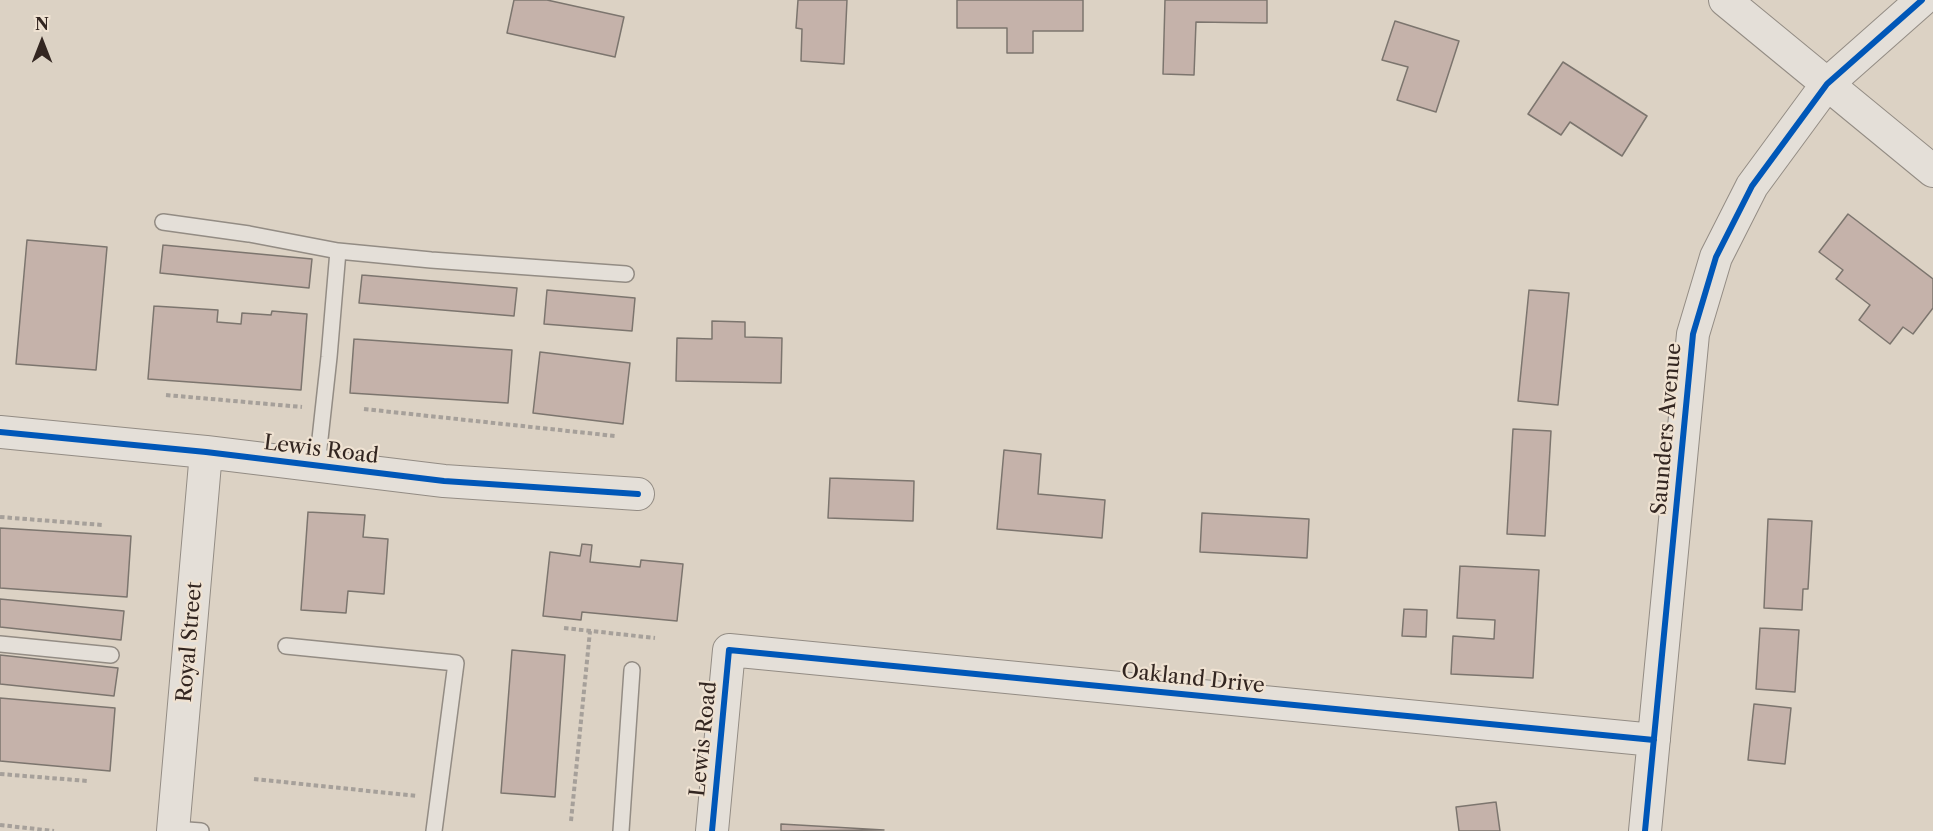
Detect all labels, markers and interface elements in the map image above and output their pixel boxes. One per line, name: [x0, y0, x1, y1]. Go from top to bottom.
north arrow: [12, 12, 72, 72]
text: N: [35, 14, 49, 34]
street label: Saunders Avenue: [1647, 342, 1687, 516]
street label: Lewis Road: [262, 430, 380, 470]
street label: Royal Street: [172, 581, 208, 703]
street label: Oakland Drive: [1120, 659, 1266, 699]
street label: Lewis Road: [685, 680, 723, 798]

